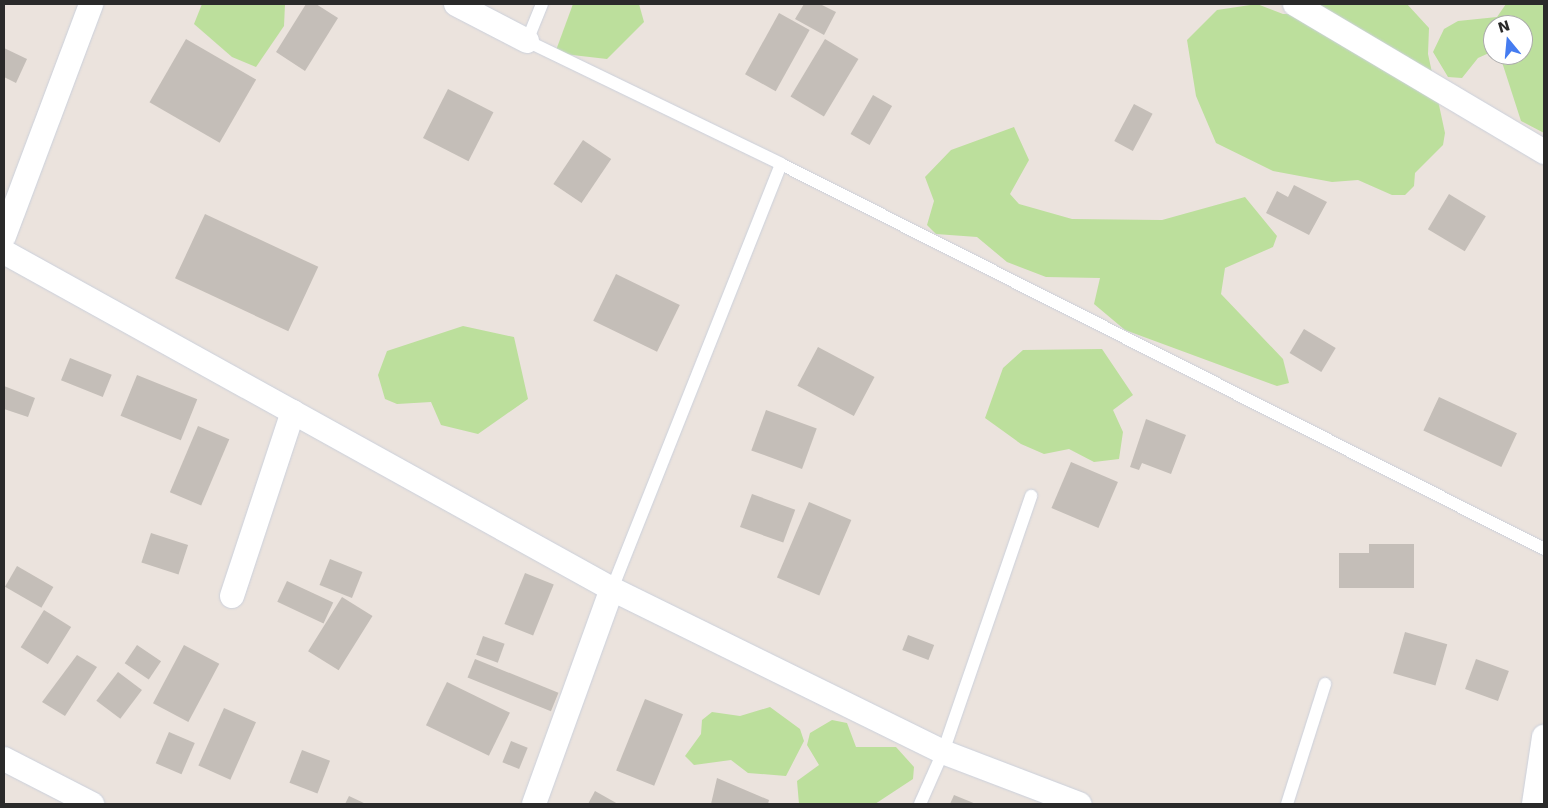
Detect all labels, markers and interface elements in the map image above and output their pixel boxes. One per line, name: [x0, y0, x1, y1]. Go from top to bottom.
north arrow: [1483, 15, 1533, 65]
text: N: [1496, 17, 1512, 36]

